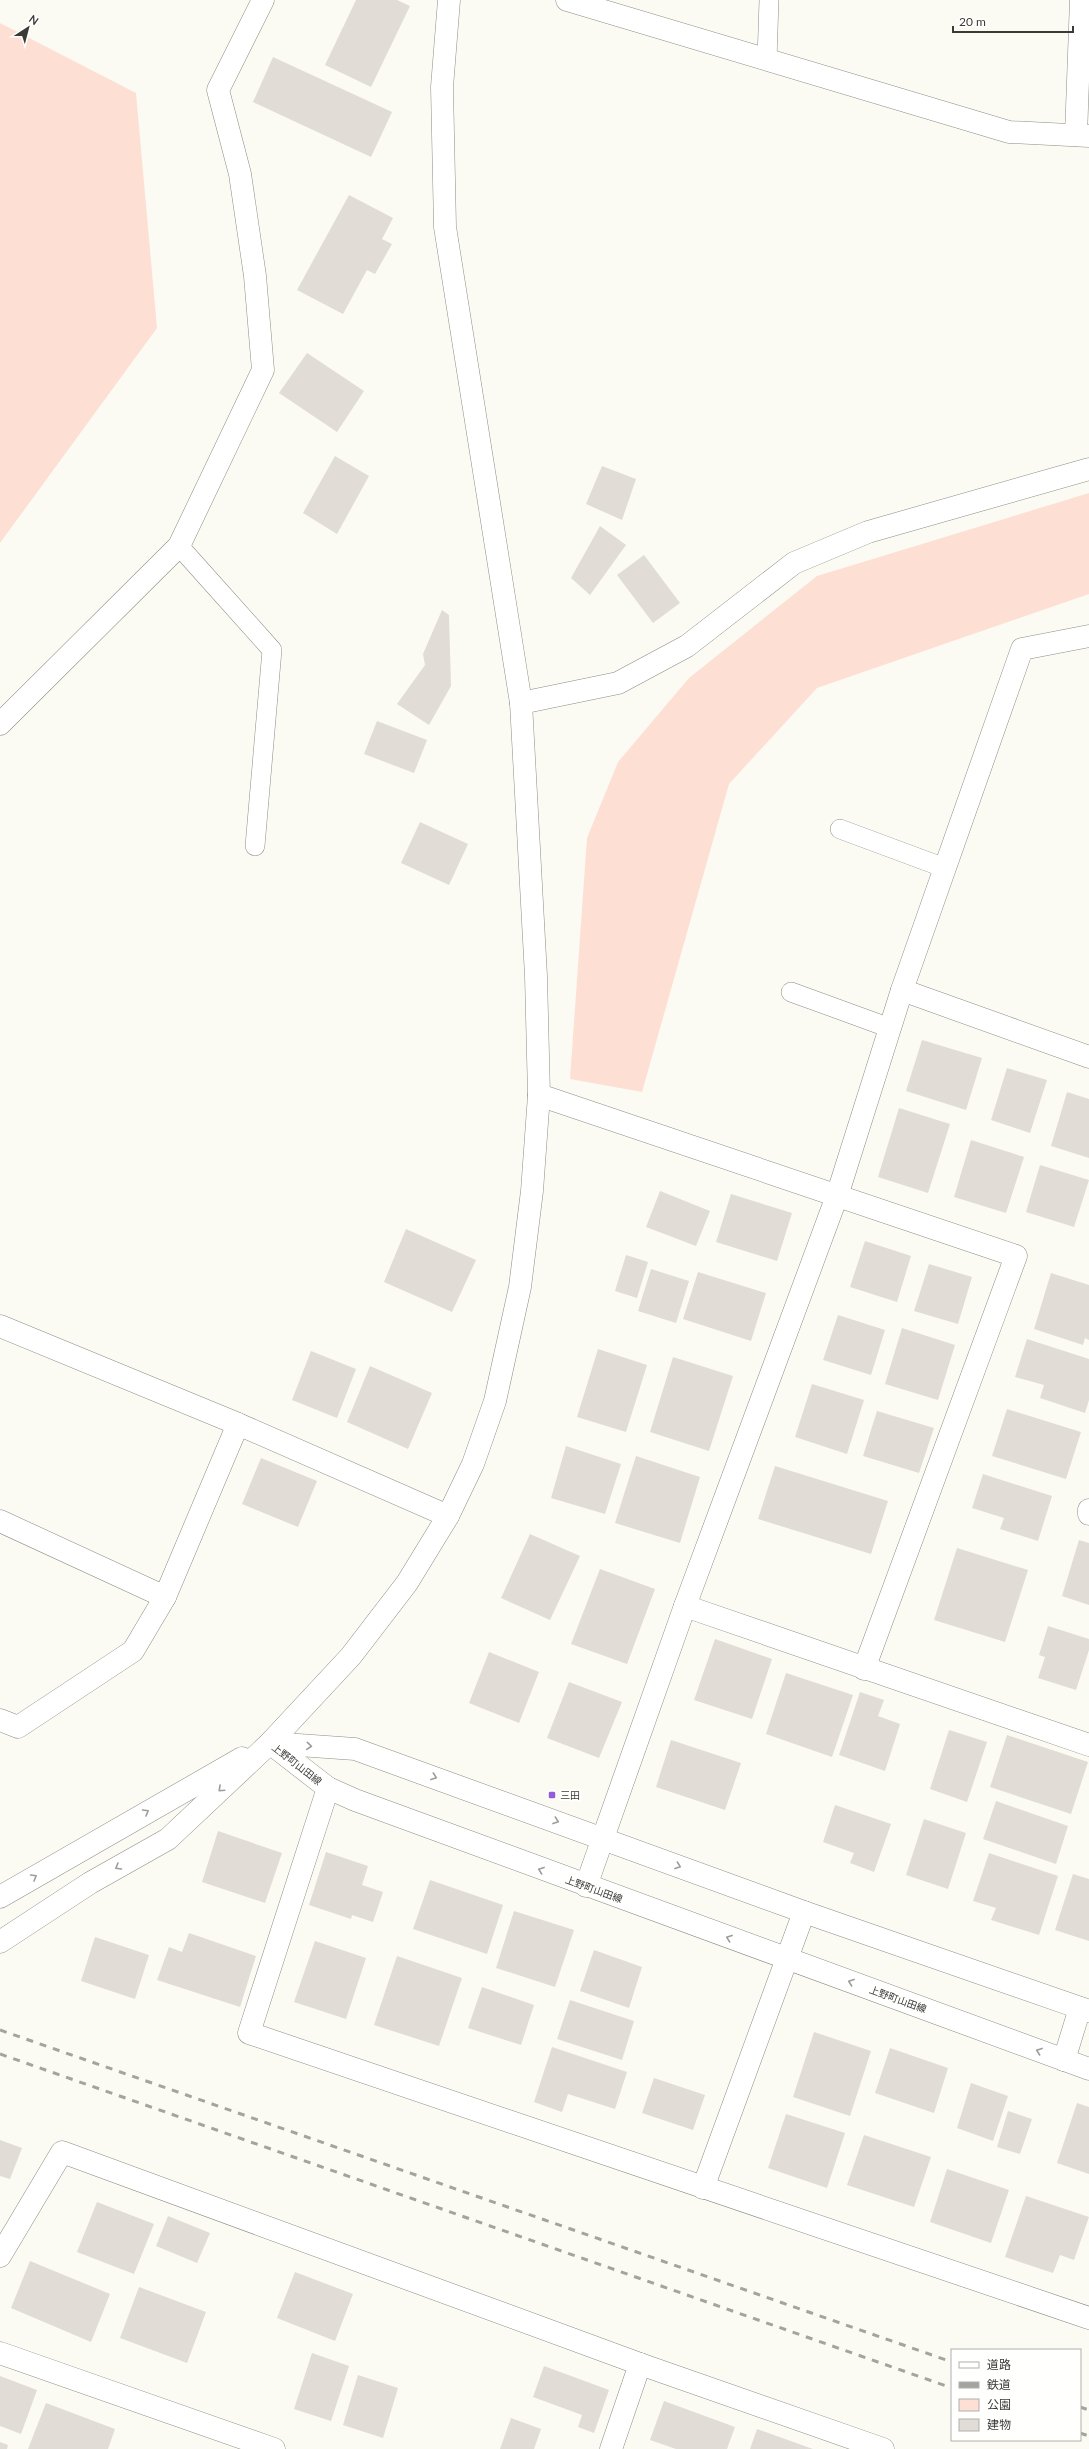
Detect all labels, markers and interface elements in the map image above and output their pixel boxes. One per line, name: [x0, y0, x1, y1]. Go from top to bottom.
north arrow: [8, 8, 48, 48]
scale bar: [953, 8, 1073, 34]
text: N: [27, 12, 41, 27]
text: 20 m: [959, 14, 986, 29]
street label: 上野町山田線: [270, 1741, 324, 1787]
one-way arrow: [306, 1741, 312, 1750]
one-way arrow: [430, 1773, 437, 1781]
one-way arrow: [218, 1784, 226, 1792]
place label: 三田: [560, 1789, 580, 1801]
marker: 三田: [547, 1790, 557, 1800]
one-way arrow: [142, 1809, 149, 1816]
one-way arrow: [553, 1816, 560, 1825]
one-way arrow: [675, 1861, 682, 1869]
one-way arrow: [115, 1862, 123, 1870]
one-way arrow: [538, 1866, 545, 1874]
street label: 上野町山田線: [564, 1873, 624, 1905]
one-way arrow: [30, 1875, 37, 1882]
one-way arrow: [726, 1934, 733, 1942]
one-way arrow: [848, 1978, 855, 1986]
street label: 上野町山田線: [868, 1983, 928, 2015]
one-way arrow: [1036, 2047, 1043, 2055]
legend: [951, 2349, 1081, 2441]
text: 道路: [987, 2357, 1011, 2372]
text: 鉄道: [987, 2377, 1011, 2392]
text: 公園: [987, 2397, 1011, 2412]
text: 建物: [987, 2417, 1011, 2432]

